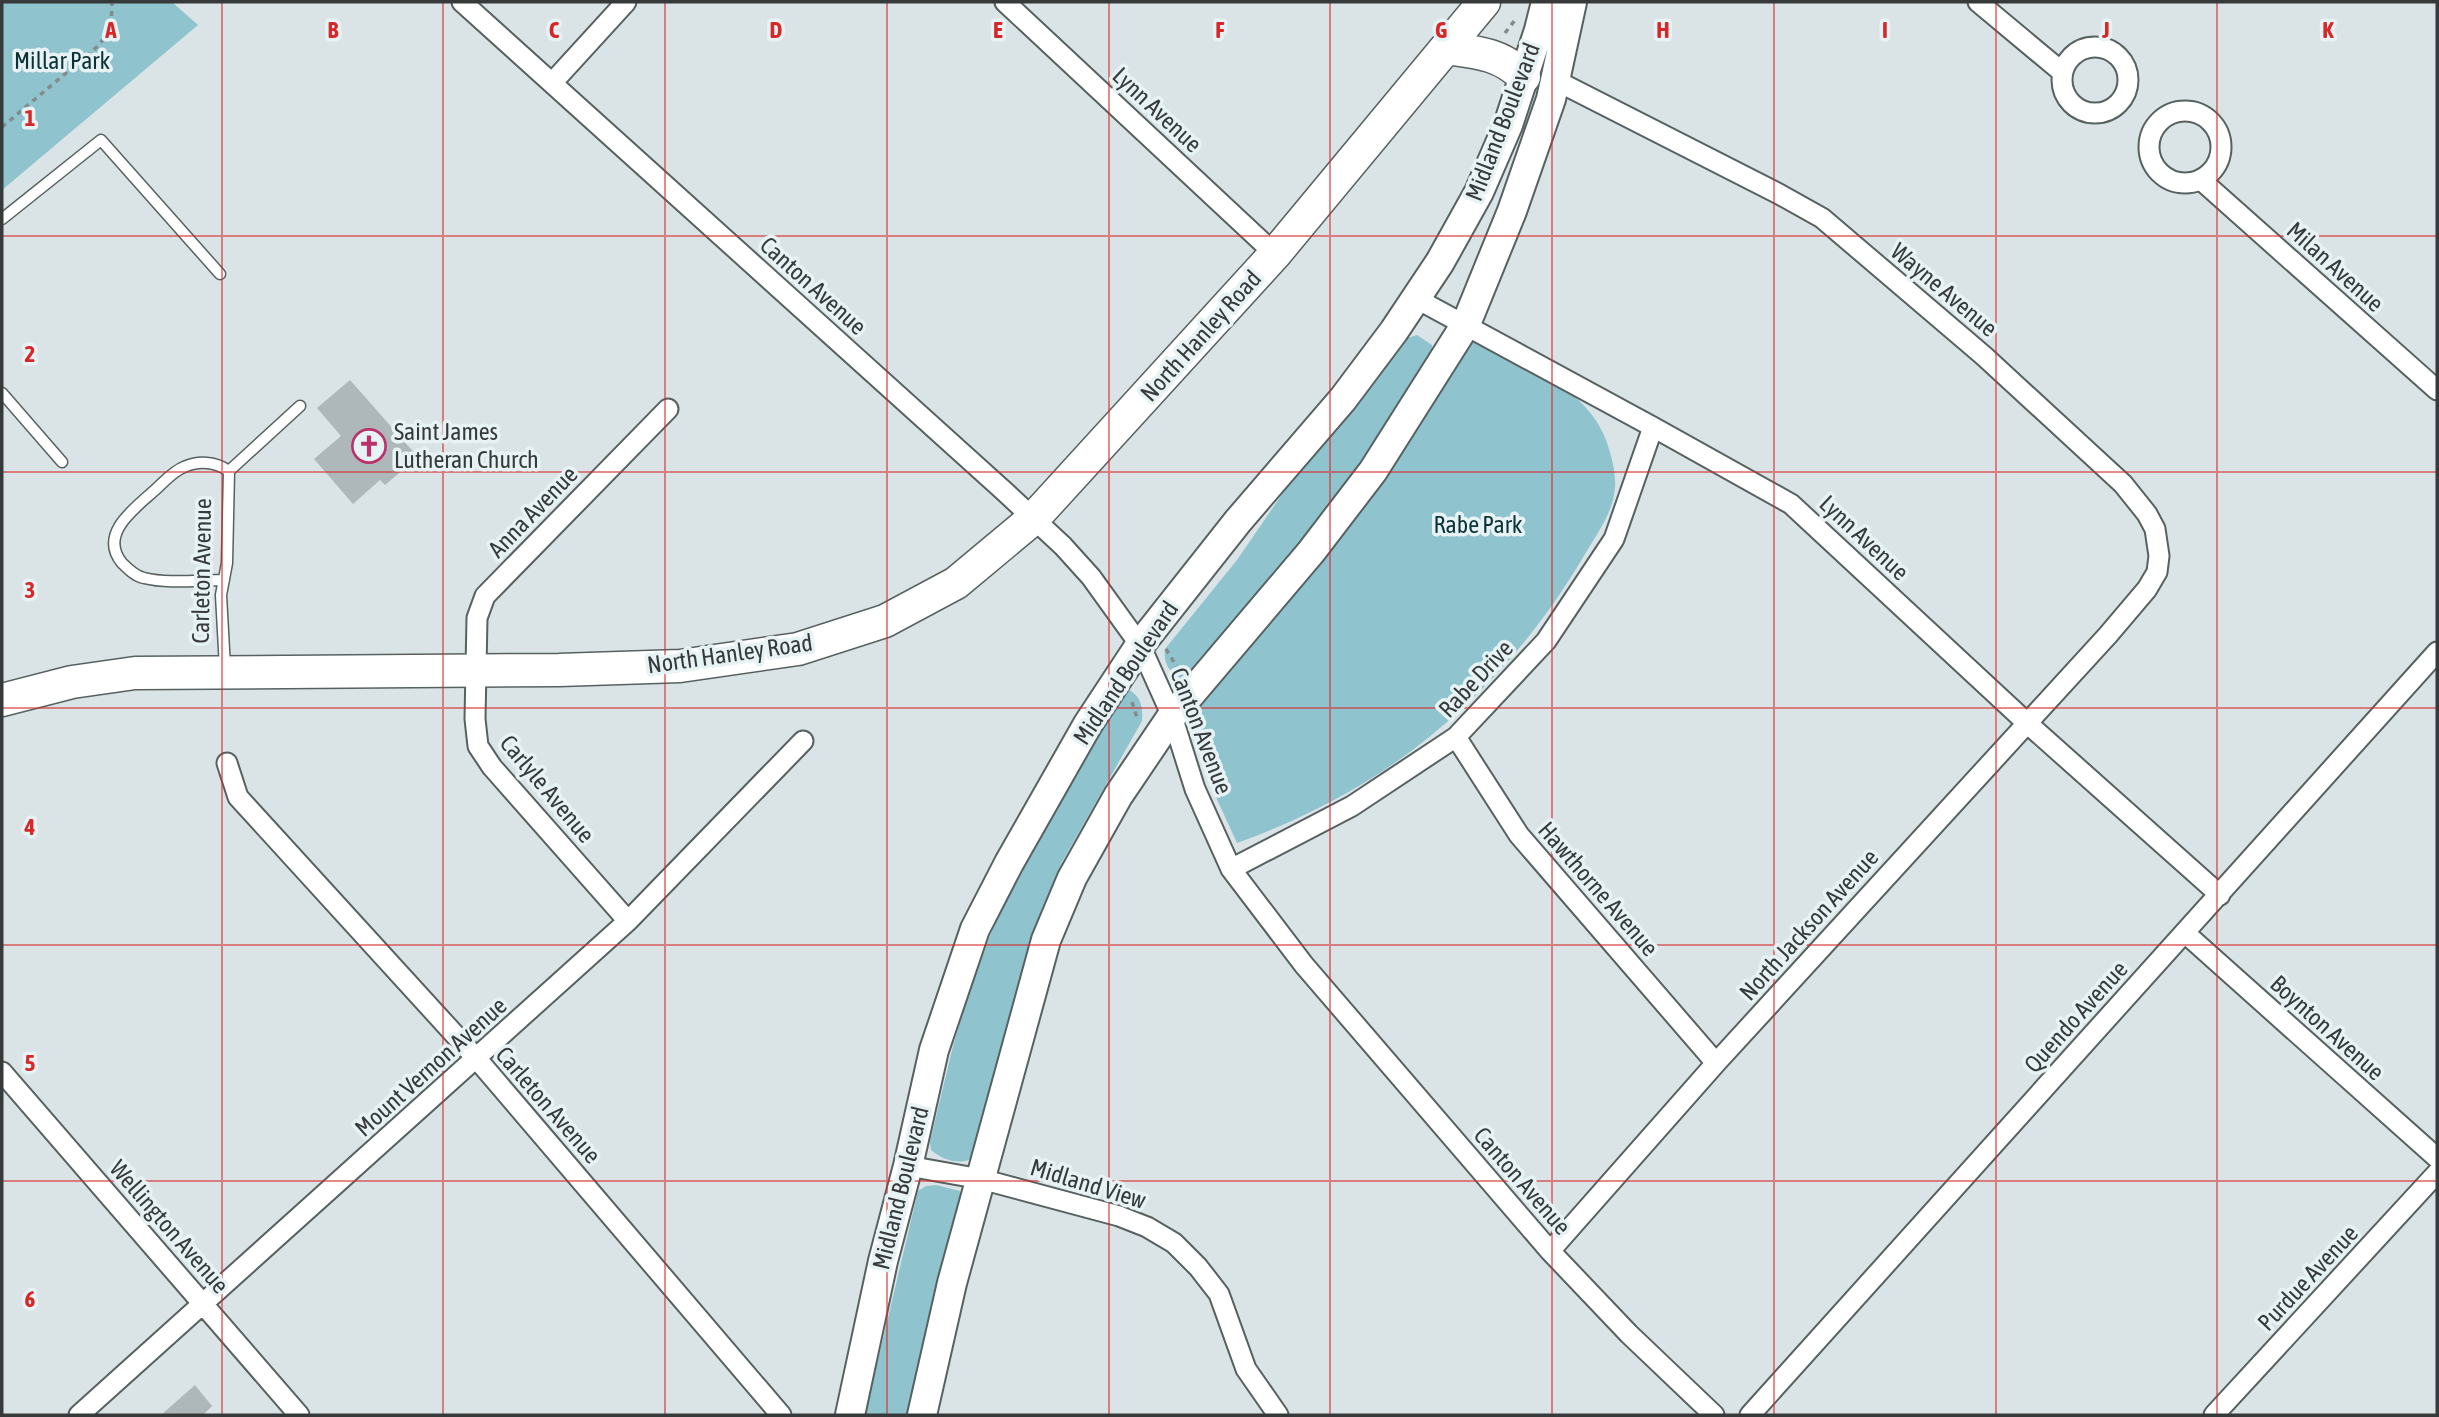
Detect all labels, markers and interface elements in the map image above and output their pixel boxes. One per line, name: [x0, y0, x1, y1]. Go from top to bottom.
text: A: [104, 17, 117, 43]
text: B: [328, 17, 339, 43]
text: C: [549, 17, 560, 43]
text: D: [770, 17, 783, 43]
text: E: [993, 17, 1003, 43]
text: F: [1215, 17, 1225, 43]
text: G: [1435, 17, 1447, 43]
text: H: [1656, 17, 1670, 43]
text: I: [1882, 17, 1888, 43]
text: J: [2101, 17, 2110, 43]
text: K: [2322, 17, 2334, 43]
street label: Midland Boulevard: [1460, 39, 1545, 205]
park label: Millar Park: [14, 47, 110, 74]
street label: Lynn Avenue: [1107, 62, 1207, 158]
text: 1: [25, 105, 36, 131]
street label: Milan Avenue: [2282, 216, 2389, 317]
street label: Canton Avenue: [755, 231, 872, 340]
street label: Wayne Avenue: [1886, 237, 2003, 342]
street label: North Hanley Road: [1135, 265, 1266, 407]
text: 2: [25, 341, 35, 367]
place label: Saint James Lutheran Church: [394, 418, 539, 473]
church icon: Saint James Lutheran Church: [350, 427, 388, 465]
street label: Anna Avenue: [483, 461, 583, 563]
street label: Lynn Avenue: [1814, 490, 1914, 586]
street label: Carleton Avenue: [187, 498, 216, 644]
park label: Rabe Park: [1434, 511, 1523, 538]
text: 3: [25, 577, 35, 603]
street label: Midland Boulevard: [1068, 596, 1183, 750]
street label: North Hanley Road: [646, 629, 814, 678]
street label: Rabe Drive: [1433, 635, 1518, 723]
street label: Canton Avenue: [1165, 664, 1238, 798]
street label: Carlyle Avenue: [495, 730, 600, 848]
text: 4: [24, 814, 36, 840]
street label: Hawthorne Avenue: [1533, 816, 1664, 961]
street label: North Jackson Avenue: [1734, 844, 1883, 1006]
street label: Quendo Avenue: [2019, 955, 2133, 1078]
street label: Boynton Avenue: [2265, 970, 2390, 1086]
street label: Mount Vernon Avenue: [350, 992, 512, 1142]
street label: Carleton Avenue: [491, 1041, 606, 1168]
text: 5: [25, 1050, 36, 1076]
street label: Midland Boulevard: [867, 1104, 934, 1272]
street label: Canton Avenue: [1469, 1122, 1576, 1240]
street label: Midland View: [1027, 1153, 1149, 1214]
street label: Wellington Avenue: [104, 1155, 234, 1299]
street label: Purdue Avenue: [2252, 1219, 2363, 1336]
text: 6: [25, 1286, 36, 1312]

